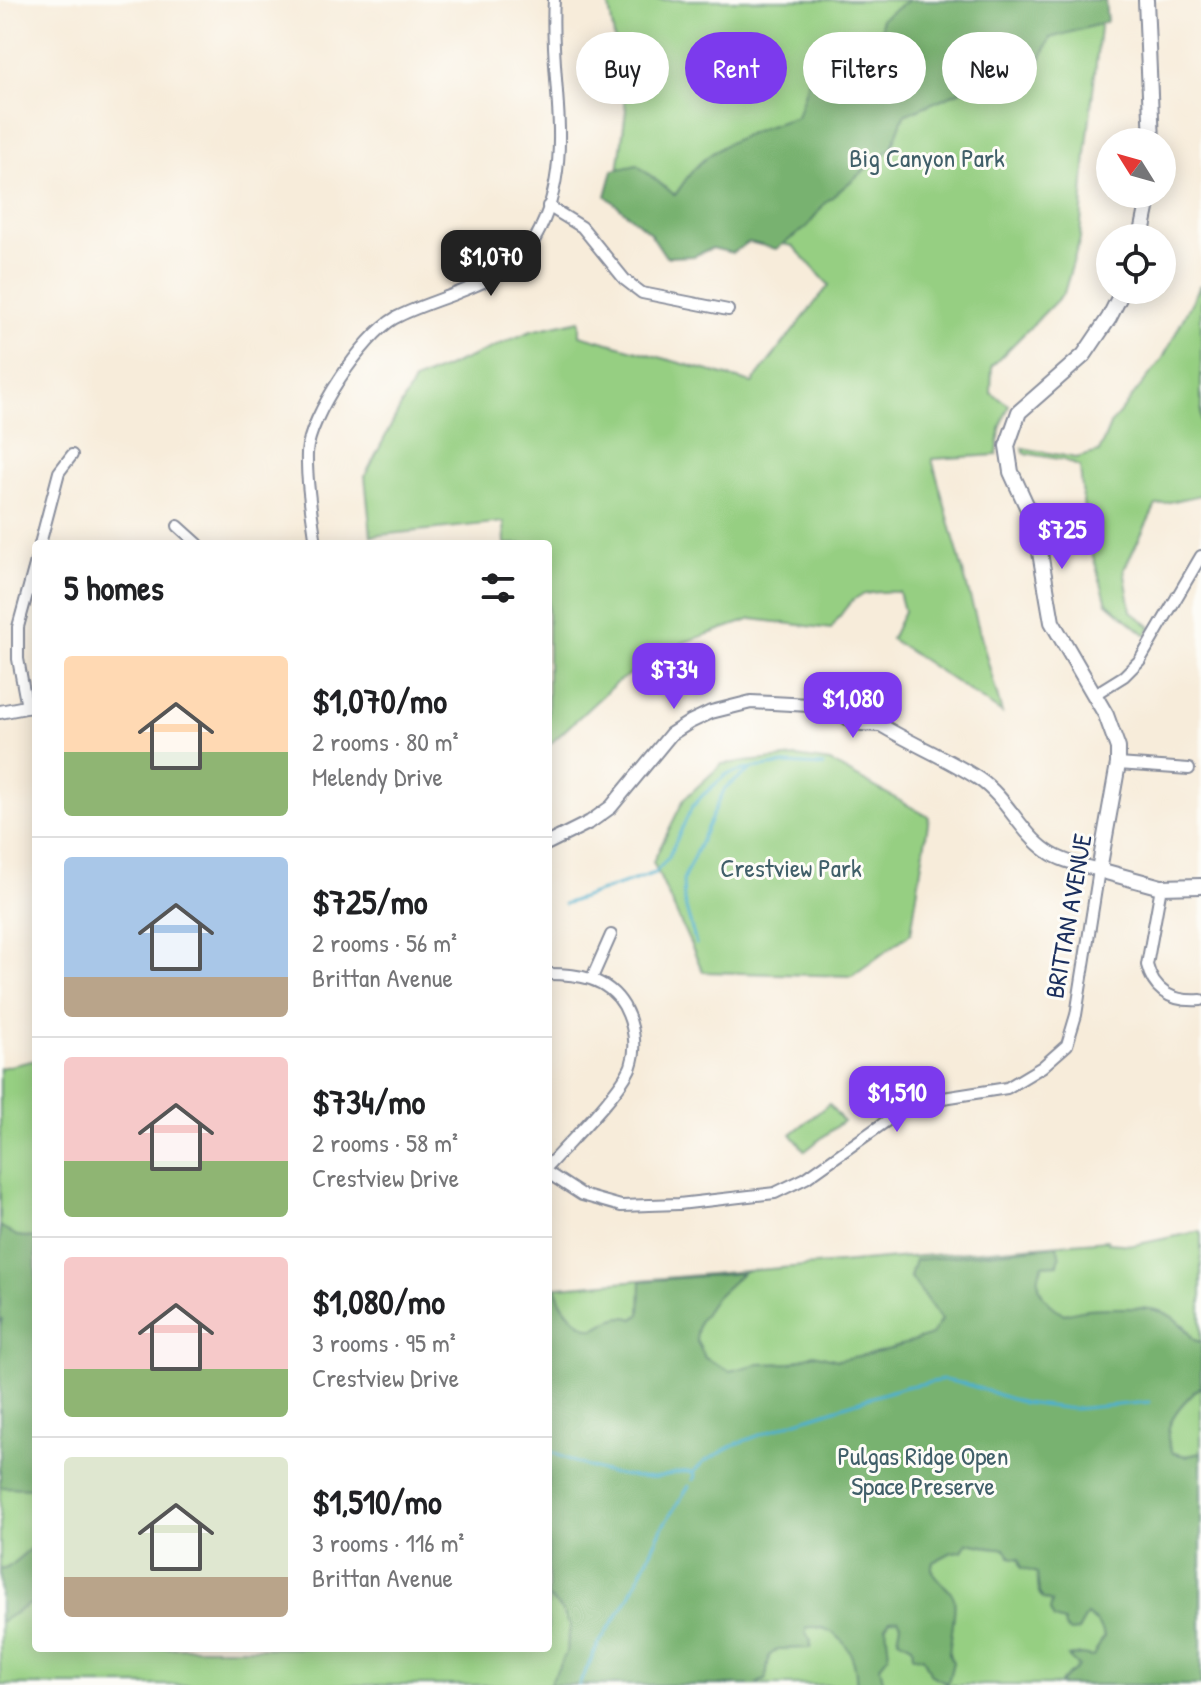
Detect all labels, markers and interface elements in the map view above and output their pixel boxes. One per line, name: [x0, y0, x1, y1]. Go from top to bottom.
chip: Buy: [576, 32, 669, 104]
chip: Rent: [685, 32, 787, 104]
chip: Filters: [803, 32, 926, 104]
chip: New: [942, 32, 1037, 104]
north arrow: [1096, 128, 1176, 208]
map controls: [1096, 128, 1176, 304]
park label: Big Canyon Park: [849, 140, 1005, 175]
button: locate: [1096, 224, 1176, 304]
pin: $1,070: [426, 230, 556, 298]
text: $1,070: [459, 238, 523, 273]
pin: $725: [1015, 503, 1109, 571]
text: $725: [1037, 511, 1087, 546]
text: 5 homes: [64, 565, 164, 611]
icon: filters: [476, 566, 520, 610]
pin: $734: [627, 643, 721, 711]
text: $734: [650, 651, 698, 686]
pin: $1,080: [788, 672, 918, 740]
text: $1,070/mo: [312, 678, 447, 724]
text: $1,080: [822, 680, 884, 715]
icon: home: [128, 688, 224, 784]
text: 2 rooms · 80 m²: [312, 724, 459, 759]
text: Melendy Drive: [312, 759, 443, 794]
street label: BRITTAN AVENUE: [1036, 831, 1100, 1001]
park label: Crestview Park: [720, 850, 862, 885]
text: $725/mo: [312, 879, 428, 925]
icon: home: [128, 889, 224, 985]
text: 2 rooms · 56 m²: [312, 925, 457, 960]
text: Brittan Avenue: [312, 960, 453, 995]
pin: $1,510: [832, 1066, 962, 1134]
text: $1,510: [867, 1074, 927, 1109]
text: $734/mo: [312, 1079, 425, 1125]
icon: home: [128, 1089, 224, 1185]
text: 2 rooms · 58 m²: [312, 1125, 458, 1160]
text: Crestview Drive: [312, 1160, 459, 1195]
text: $1,080/mo: [312, 1279, 445, 1325]
icon: home: [128, 1289, 224, 1385]
text: 3 rooms · 95 m²: [312, 1325, 456, 1360]
text: Crestview Drive: [312, 1360, 459, 1395]
park label: Pulgas Ridge Open Space Preserve: [838, 1438, 1008, 1503]
text: $1,510/mo: [312, 1479, 442, 1525]
icon: home: [128, 1489, 224, 1585]
text: 3 rooms · 116 m²: [312, 1525, 464, 1560]
text: Brittan Avenue: [312, 1560, 453, 1595]

